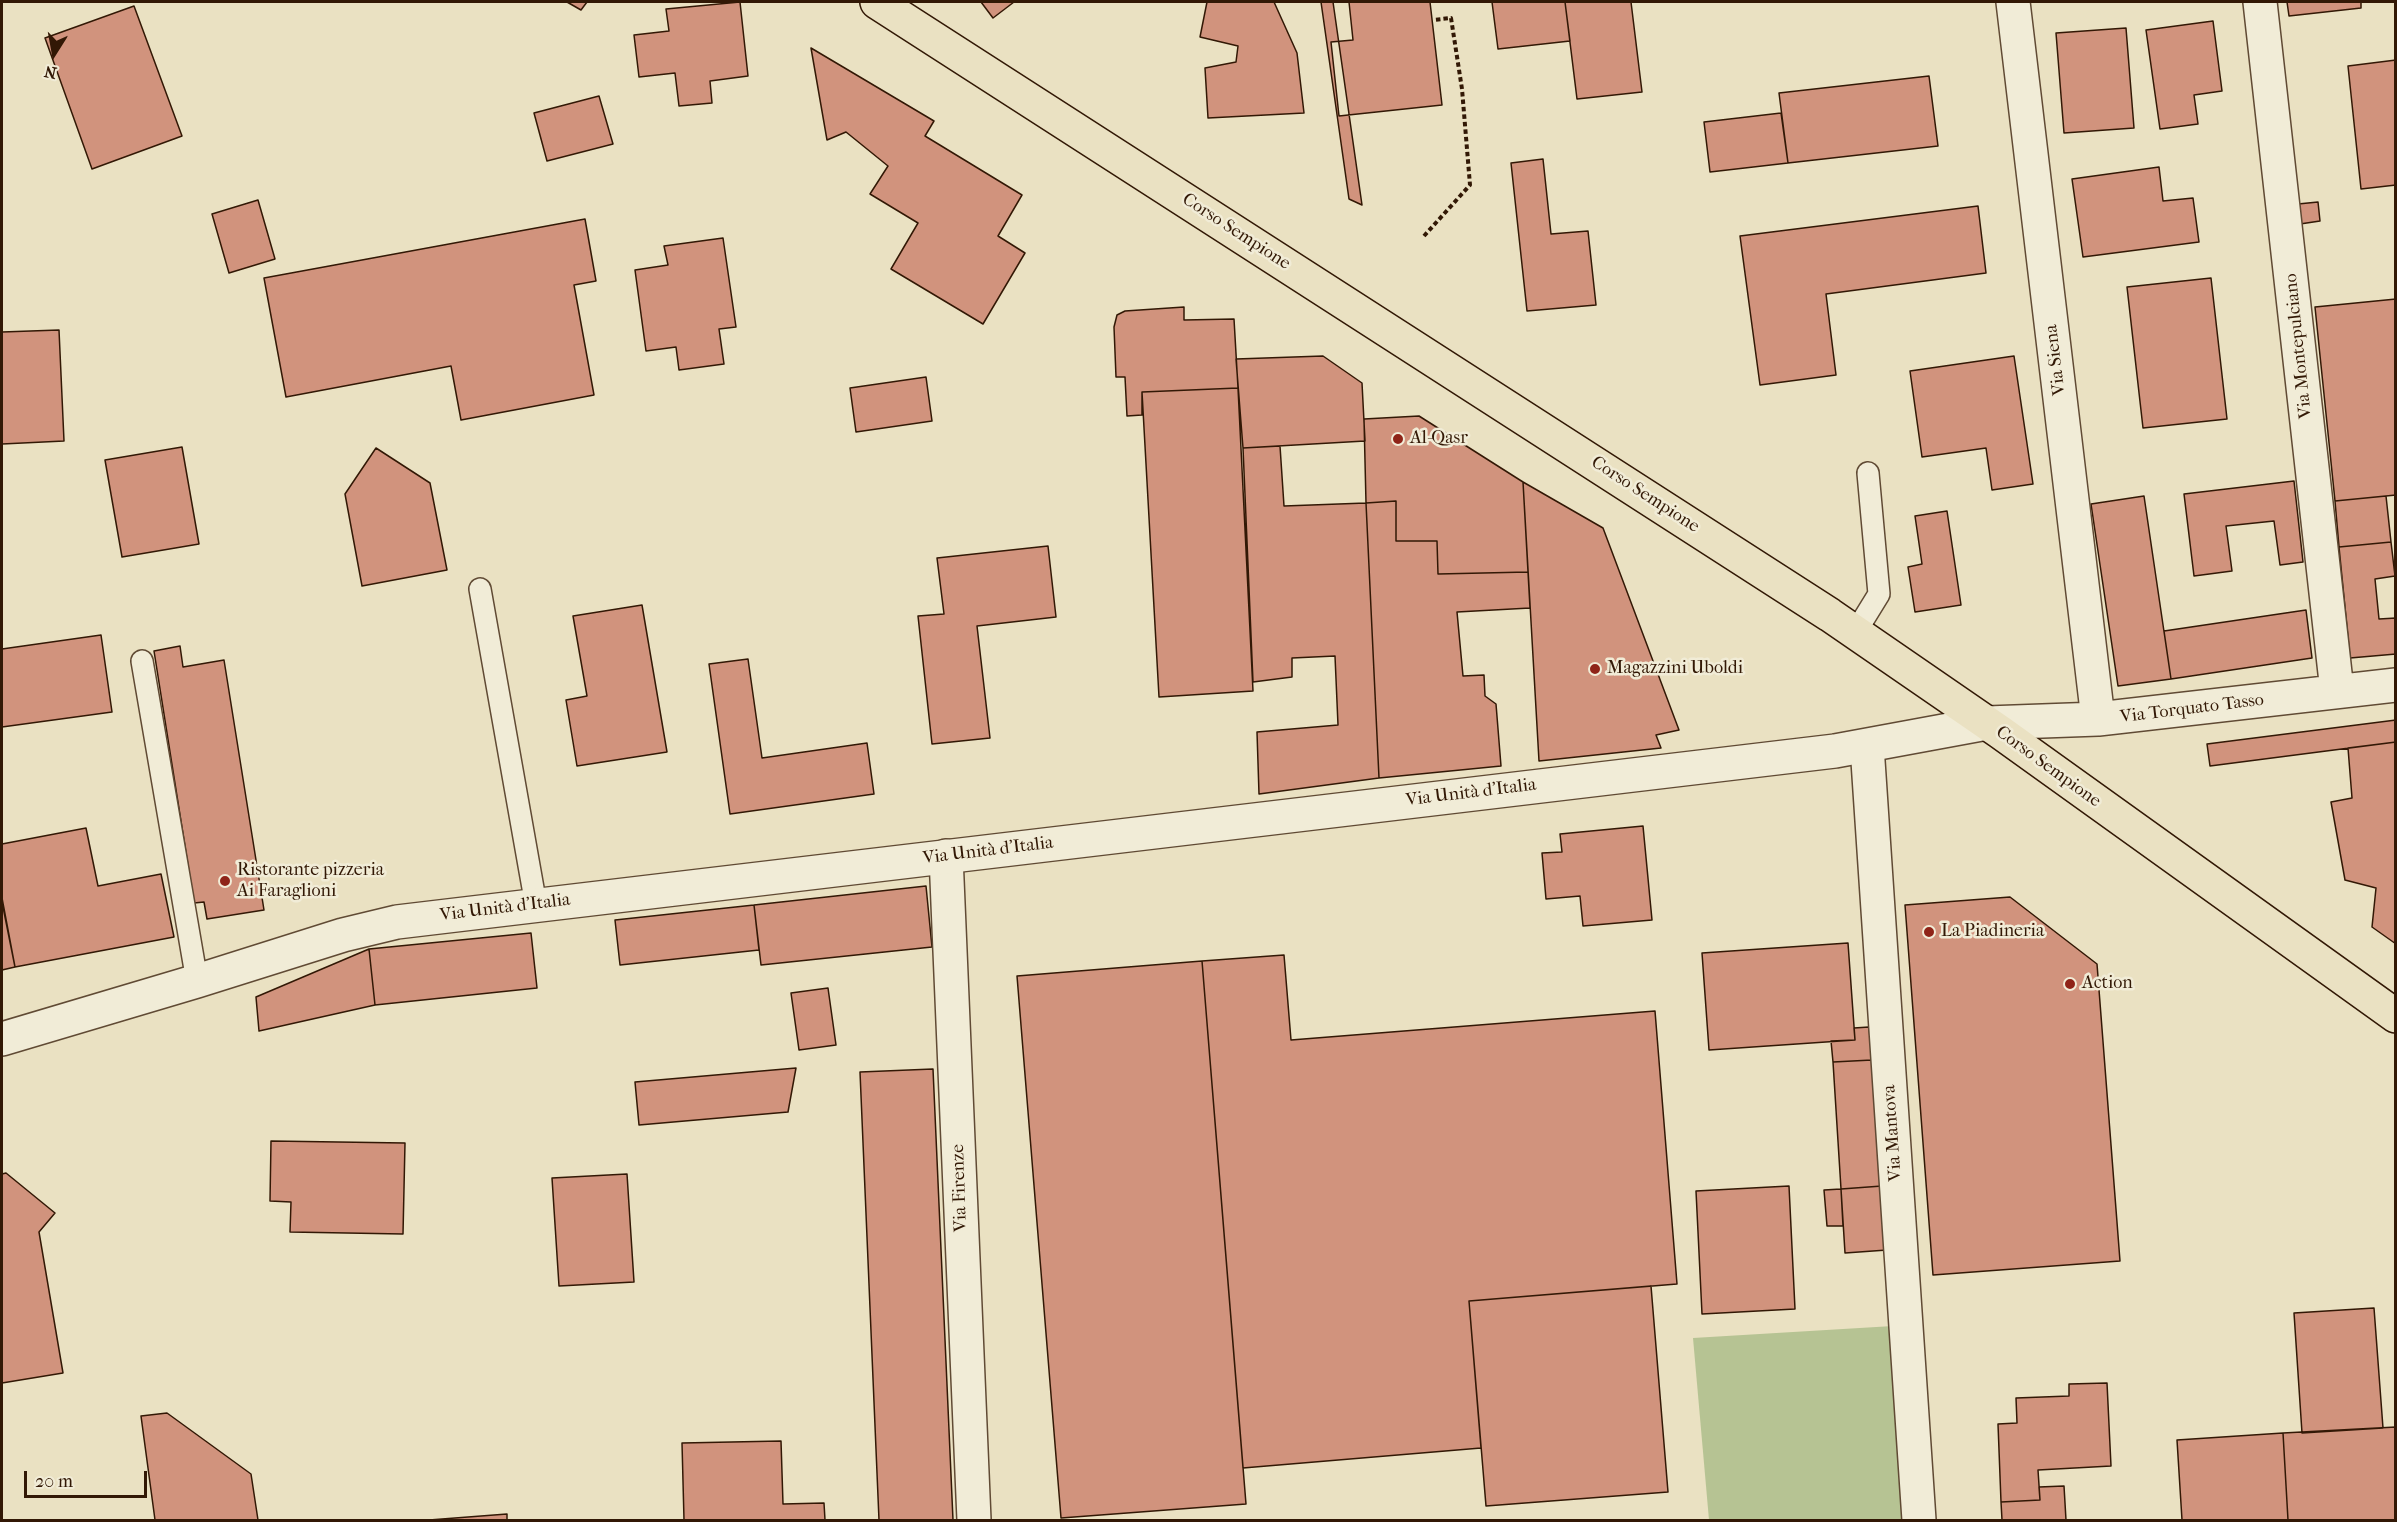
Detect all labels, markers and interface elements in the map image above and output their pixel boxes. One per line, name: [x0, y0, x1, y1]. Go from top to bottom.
north arrow: [24, 24, 84, 84]
text: N: [43, 62, 58, 83]
street label: Corso Sempione: [1178, 189, 1294, 275]
street label: Via Montepulciano: [2281, 272, 2317, 420]
street label: Via Siena: [2041, 323, 2071, 397]
place label: Al-Qasr: [1410, 428, 1468, 450]
marker: Al-Qasr: [1391, 432, 1405, 446]
street label: Corso Sempione: [1587, 452, 1703, 538]
place label: Magazzini Uboldi: [1607, 658, 1743, 680]
marker: Magazzini Uboldi: [1588, 662, 1602, 676]
street label: Via Torquato Tasso: [2119, 689, 2265, 729]
street label: Corso Sempione: [1991, 722, 2105, 812]
street label: Via Unità d'Italia: [1405, 774, 1537, 812]
street label: Via Unità d'Italia: [922, 832, 1054, 870]
place label: Ristorante pizzeria Ai Faraglioni: [237, 860, 384, 902]
marker: Ristorante pizzeria Ai Faraglioni: [218, 874, 232, 888]
street label: Via Unità d'Italia: [439, 889, 571, 927]
place label: La Piadineria: [1941, 921, 2044, 943]
marker: La Piadineria: [1922, 925, 1936, 939]
place label: Action: [2082, 973, 2133, 995]
marker: Action: [2063, 977, 2077, 991]
street label: Via Mantova: [1879, 1084, 1907, 1182]
street label: Via Firenze: [948, 1144, 972, 1232]
scale bar: [27, 1459, 150, 1497]
text: 20 m: [35, 1471, 73, 1492]

